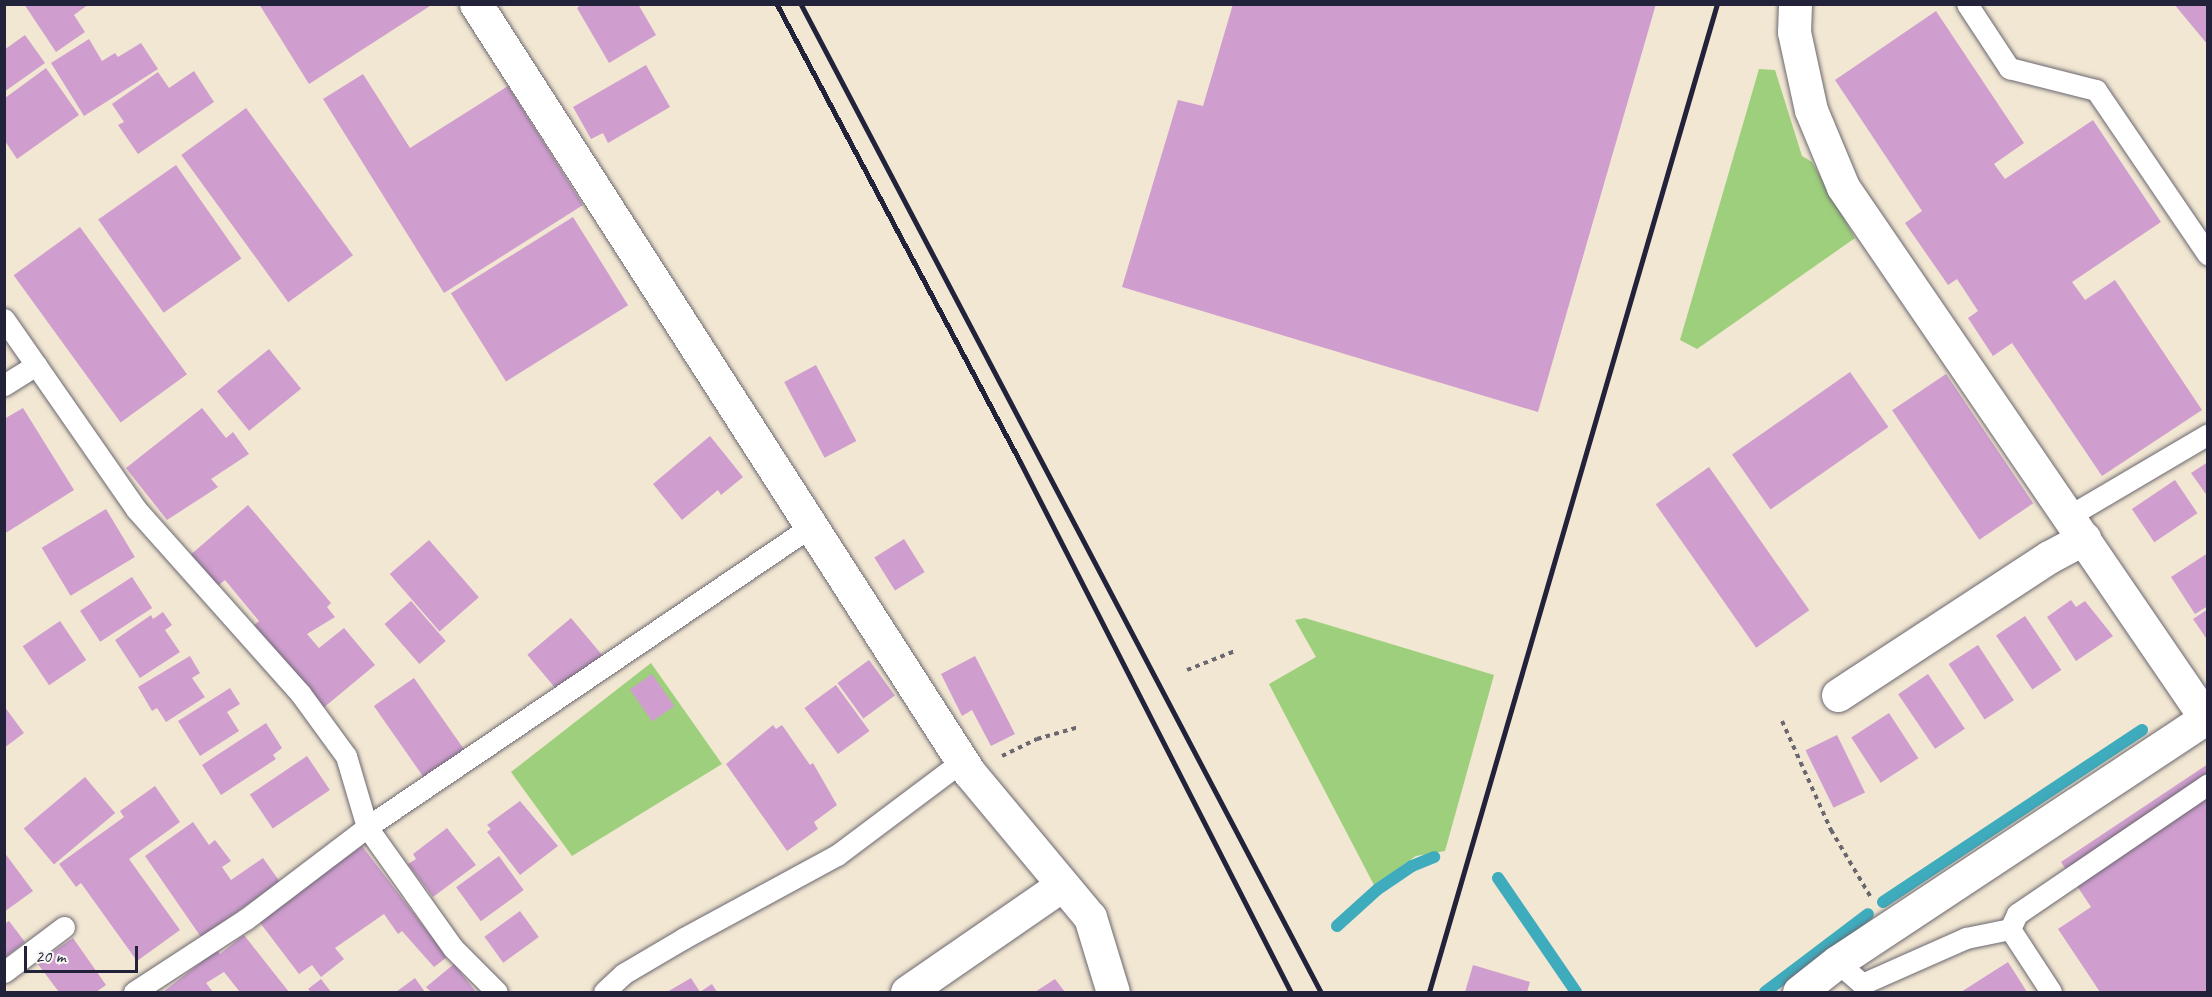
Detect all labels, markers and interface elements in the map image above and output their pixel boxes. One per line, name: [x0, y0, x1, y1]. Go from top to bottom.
scale bar: [27, 934, 141, 972]
text: 20 m: [35, 945, 66, 967]

